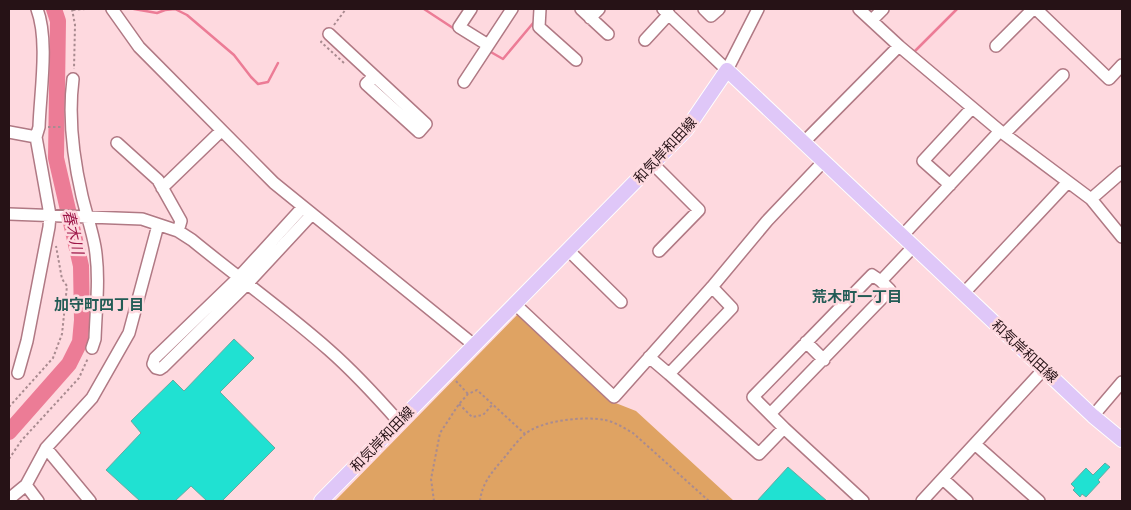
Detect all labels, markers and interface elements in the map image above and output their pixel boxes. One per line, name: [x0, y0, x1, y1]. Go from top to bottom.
street label: 和気岸和田線: [629, 112, 700, 187]
water label: 春木川: [59, 208, 89, 258]
district label: 荒木町一丁目: [812, 286, 902, 306]
district label: 加守町四丁目: [54, 294, 144, 314]
street label: 和気岸和田線: [988, 315, 1063, 386]
street label: 和気岸和田線: [346, 402, 418, 475]

